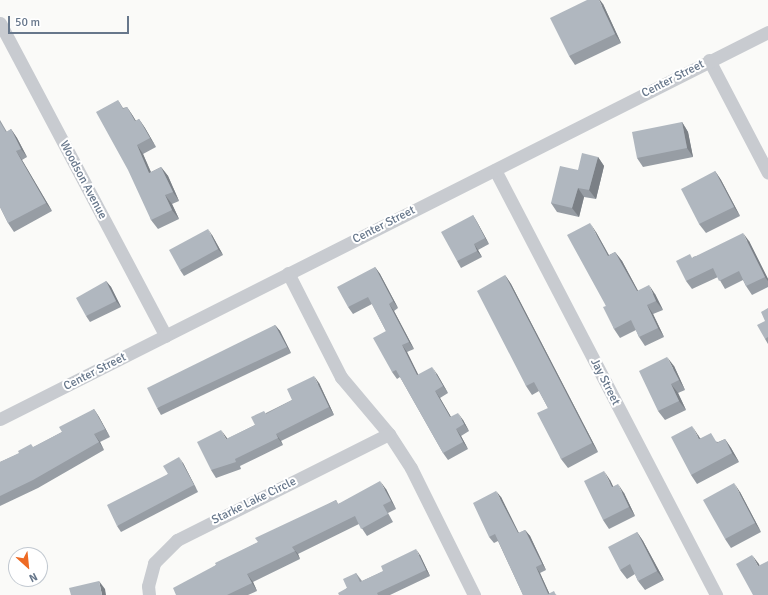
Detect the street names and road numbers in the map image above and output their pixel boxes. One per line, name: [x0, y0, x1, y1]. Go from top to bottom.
street label: Center Street: [639, 57, 707, 101]
street label: Woodson Avenue: [56, 138, 110, 222]
street label: Center Street: [350, 203, 418, 247]
street label: Center Street: [61, 350, 129, 394]
street label: Jay Street: [587, 356, 623, 408]
street label: Starke Lake Circle: [209, 474, 299, 528]

